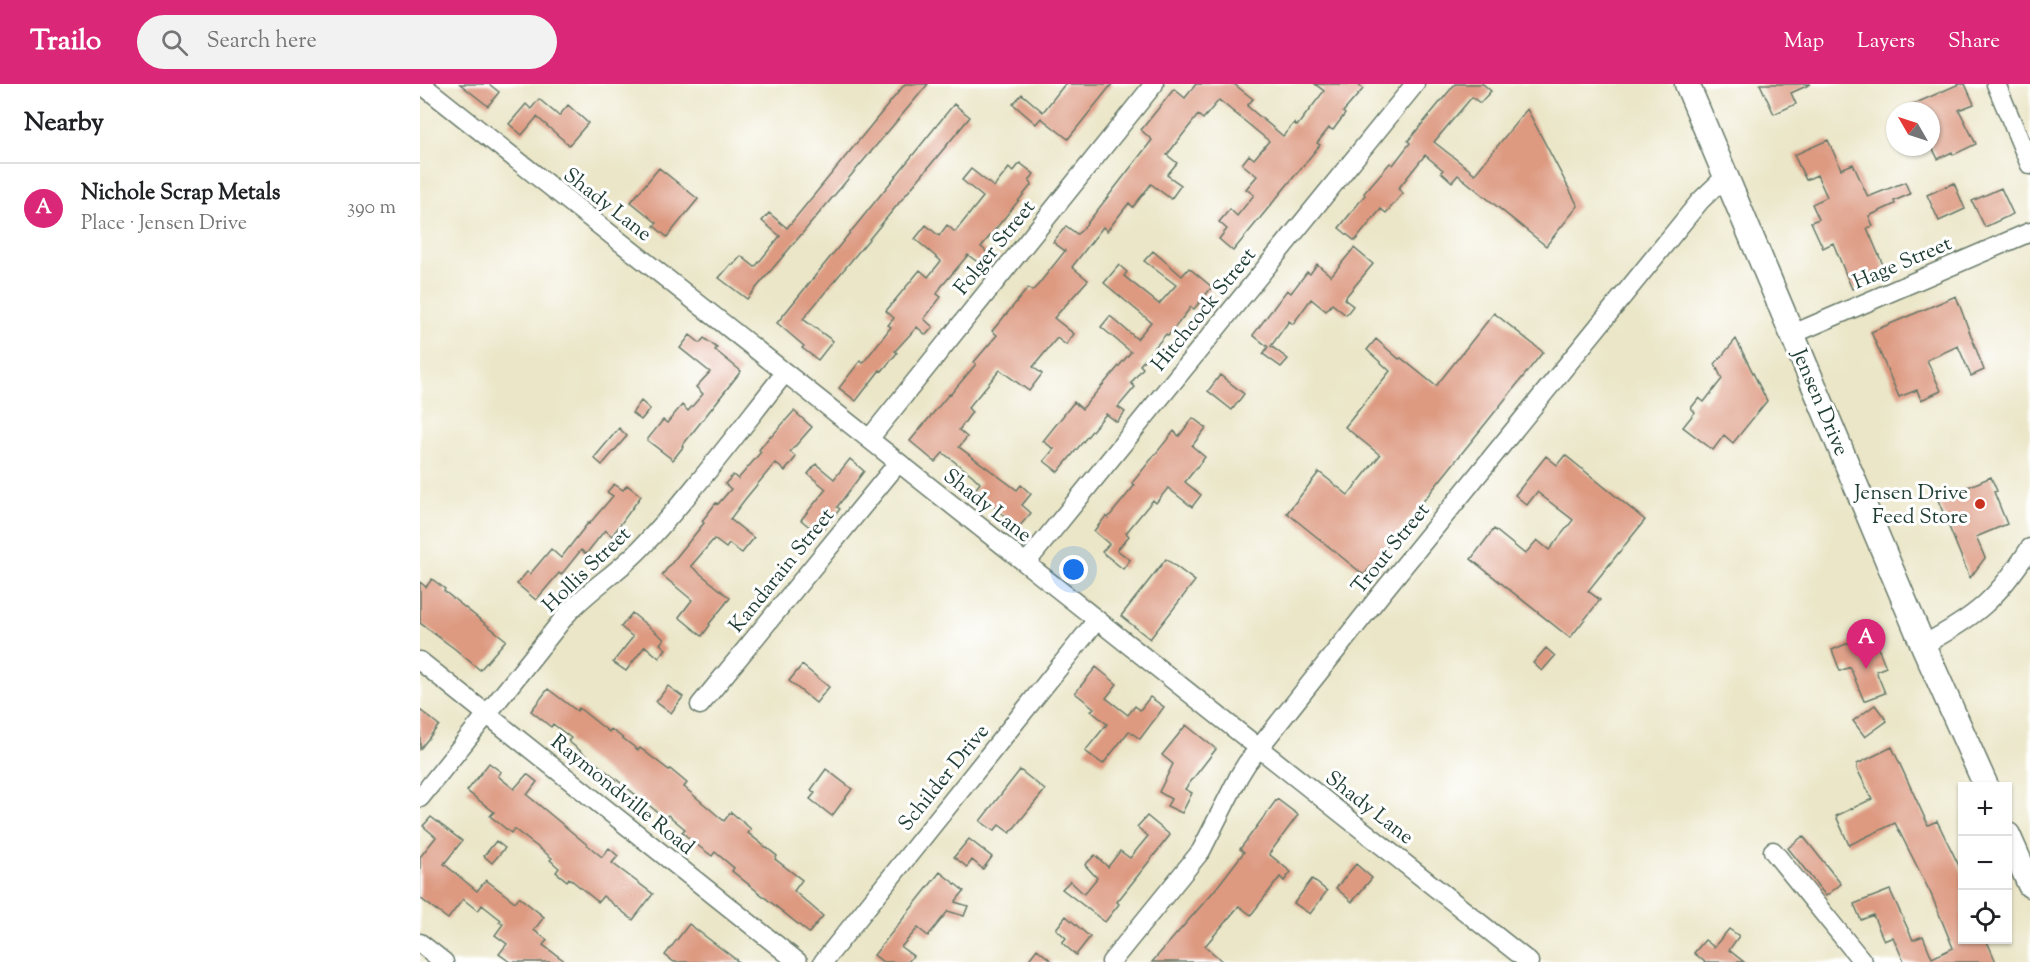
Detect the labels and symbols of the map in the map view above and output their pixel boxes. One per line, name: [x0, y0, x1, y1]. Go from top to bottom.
north arrow: [1886, 102, 1940, 156]
street label: Shady Lane: [556, 161, 657, 250]
street label: Folger Street: [948, 194, 1043, 302]
street label: Hage Street: [1849, 230, 1957, 298]
street label: Hitchcock Street: [1145, 242, 1264, 379]
street label: Jensen Drive: [1783, 344, 1855, 461]
street label: Shady Lane: [936, 462, 1037, 551]
place label: Jensen Drive Feed Store: [1853, 479, 1968, 533]
street label: Trout Street: [1345, 497, 1438, 602]
marker: Jensen Drive Feed Store: [1973, 497, 1987, 511]
street label: Kandarain Street: [723, 502, 842, 640]
street label: Hollis Street: [536, 521, 638, 620]
your location: [1059, 555, 1088, 584]
pin: A: [1846, 620, 1886, 669]
street label: Schilder Drive: [892, 718, 997, 838]
street label: Raymondville Road: [543, 728, 700, 863]
street label: Shady Lane: [1318, 764, 1419, 853]

